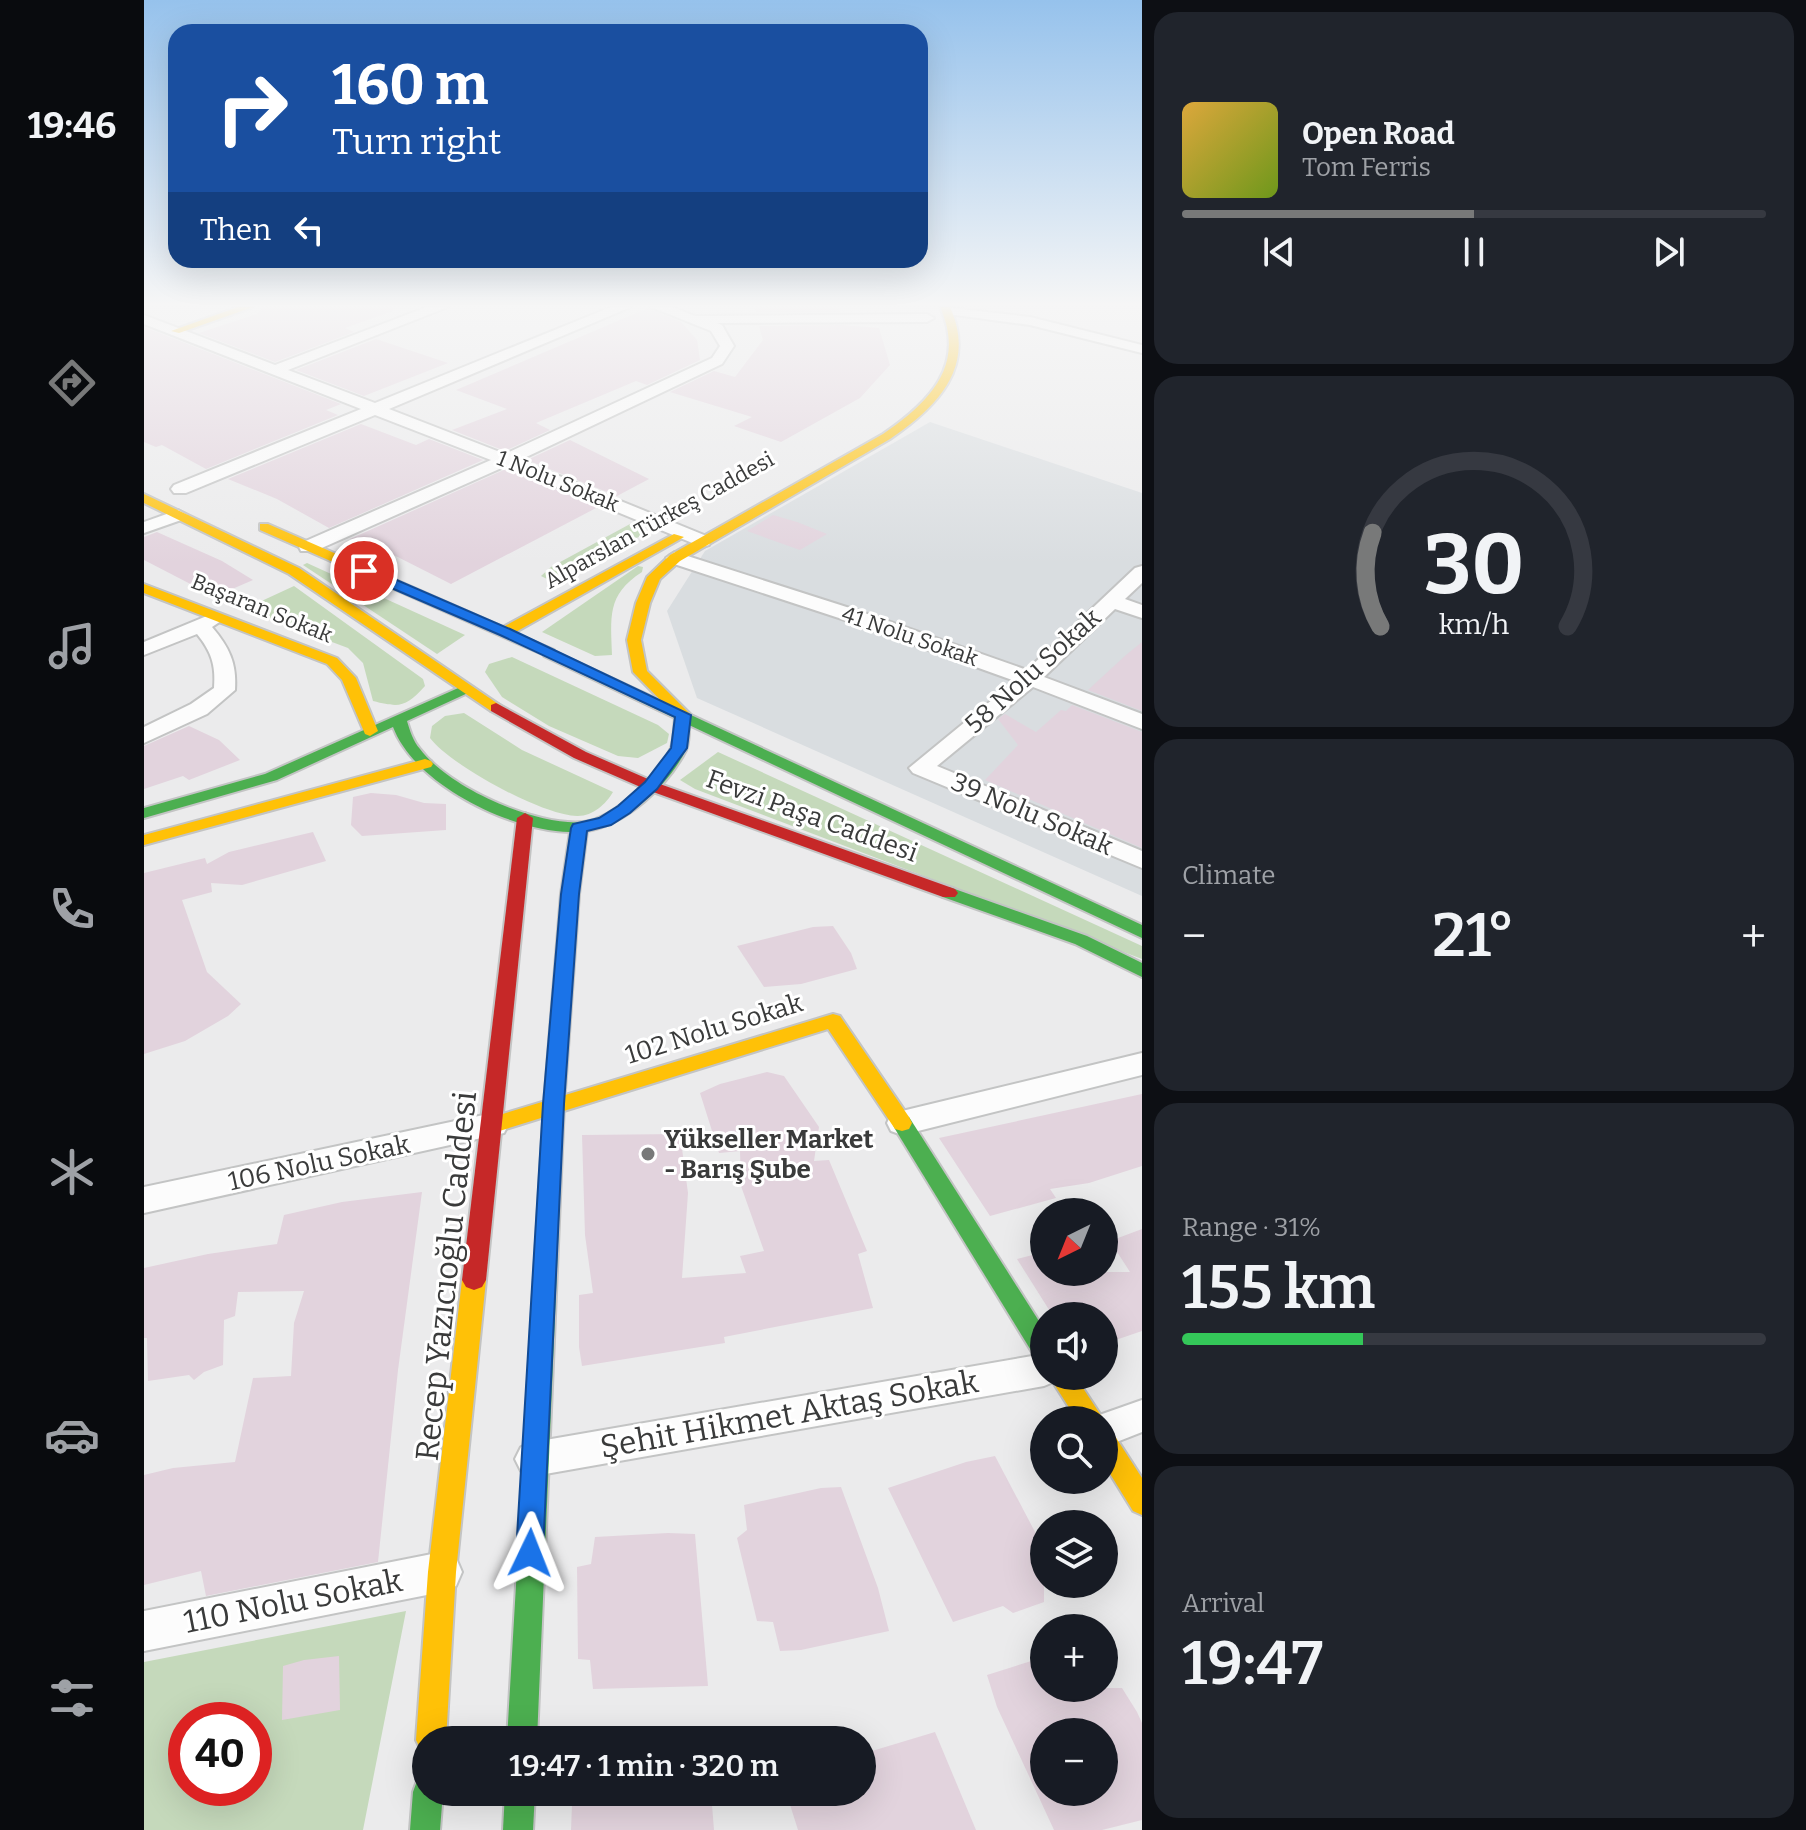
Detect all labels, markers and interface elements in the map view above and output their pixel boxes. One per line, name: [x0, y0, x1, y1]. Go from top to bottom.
text: 160 m: [332, 52, 488, 119]
icon: right: [200, 56, 304, 160]
text: 19:46: [28, 104, 116, 148]
text: Open Road: [1302, 116, 1455, 152]
text: Turn right: [332, 120, 501, 164]
text: Tom Ferris: [1302, 152, 1431, 183]
icon: left: [287, 208, 331, 252]
text: Then: [200, 212, 271, 248]
icon: previous: [1257, 230, 1301, 274]
icon: pause: [1452, 230, 1496, 274]
icon: next: [1647, 230, 1691, 274]
icon: directions: [44, 355, 100, 411]
street label: 1 Nolu Sokak: [493, 444, 623, 518]
street label: Alparslan Türkeş Caddesi: [539, 445, 779, 594]
text: 30: [1424, 515, 1524, 615]
pin: [330, 537, 398, 605]
icon: arrive: [342, 549, 386, 593]
street label: Başaran Sokak: [187, 567, 337, 649]
street label: 41 Nolu Sokak: [838, 600, 982, 672]
street label: 58 Nolu Sokak: [959, 602, 1107, 740]
text: km/h: [1439, 608, 1510, 643]
icon: music: [44, 618, 100, 674]
street label: Fevzi Paşa Caddesi: [702, 763, 922, 869]
street label: 39 Nolu Sokak: [947, 766, 1118, 862]
text: Climate: [1182, 860, 1276, 891]
icon: phone: [44, 881, 100, 937]
text: 21°: [1432, 900, 1515, 972]
text: −: [1182, 910, 1206, 963]
text: +: [1741, 910, 1766, 963]
street label: 102 Nolu Sokak: [622, 987, 807, 1071]
street label: Recep Yazıcıoğlu Caddesi: [408, 1089, 484, 1463]
place label: Yükseller Market - Barış Şube: [664, 1124, 874, 1185]
street label: 106 Nolu Sokak: [225, 1129, 413, 1197]
icon: climate: [44, 1144, 100, 1200]
marker: Yükseller Market - Barış Şube: [639, 1145, 657, 1163]
north arrow: [1030, 1198, 1118, 1286]
map controls: [1030, 1198, 1118, 1806]
text: Range · 31%: [1182, 1212, 1321, 1243]
text: 155 km: [1182, 1252, 1375, 1324]
button: sound: [1030, 1302, 1118, 1390]
street label: Şehit Hikmet Aktaş Sokak: [597, 1362, 981, 1466]
button: search: [1030, 1406, 1118, 1494]
icon: car: [44, 1407, 100, 1463]
button: layers: [1030, 1510, 1118, 1598]
position arrow: [488, 1511, 572, 1595]
street label: 110 Nolu Sokak: [181, 1561, 405, 1641]
text: Arrival: [1182, 1588, 1264, 1619]
button: +: [1030, 1614, 1118, 1702]
text: 19:47: [1182, 1628, 1323, 1700]
icon: filters: [44, 1670, 100, 1726]
speed limit sign: 40: [168, 1702, 272, 1806]
button: −: [1030, 1718, 1118, 1806]
text: 19:47 · 1 min · 320 m: [509, 1748, 779, 1784]

